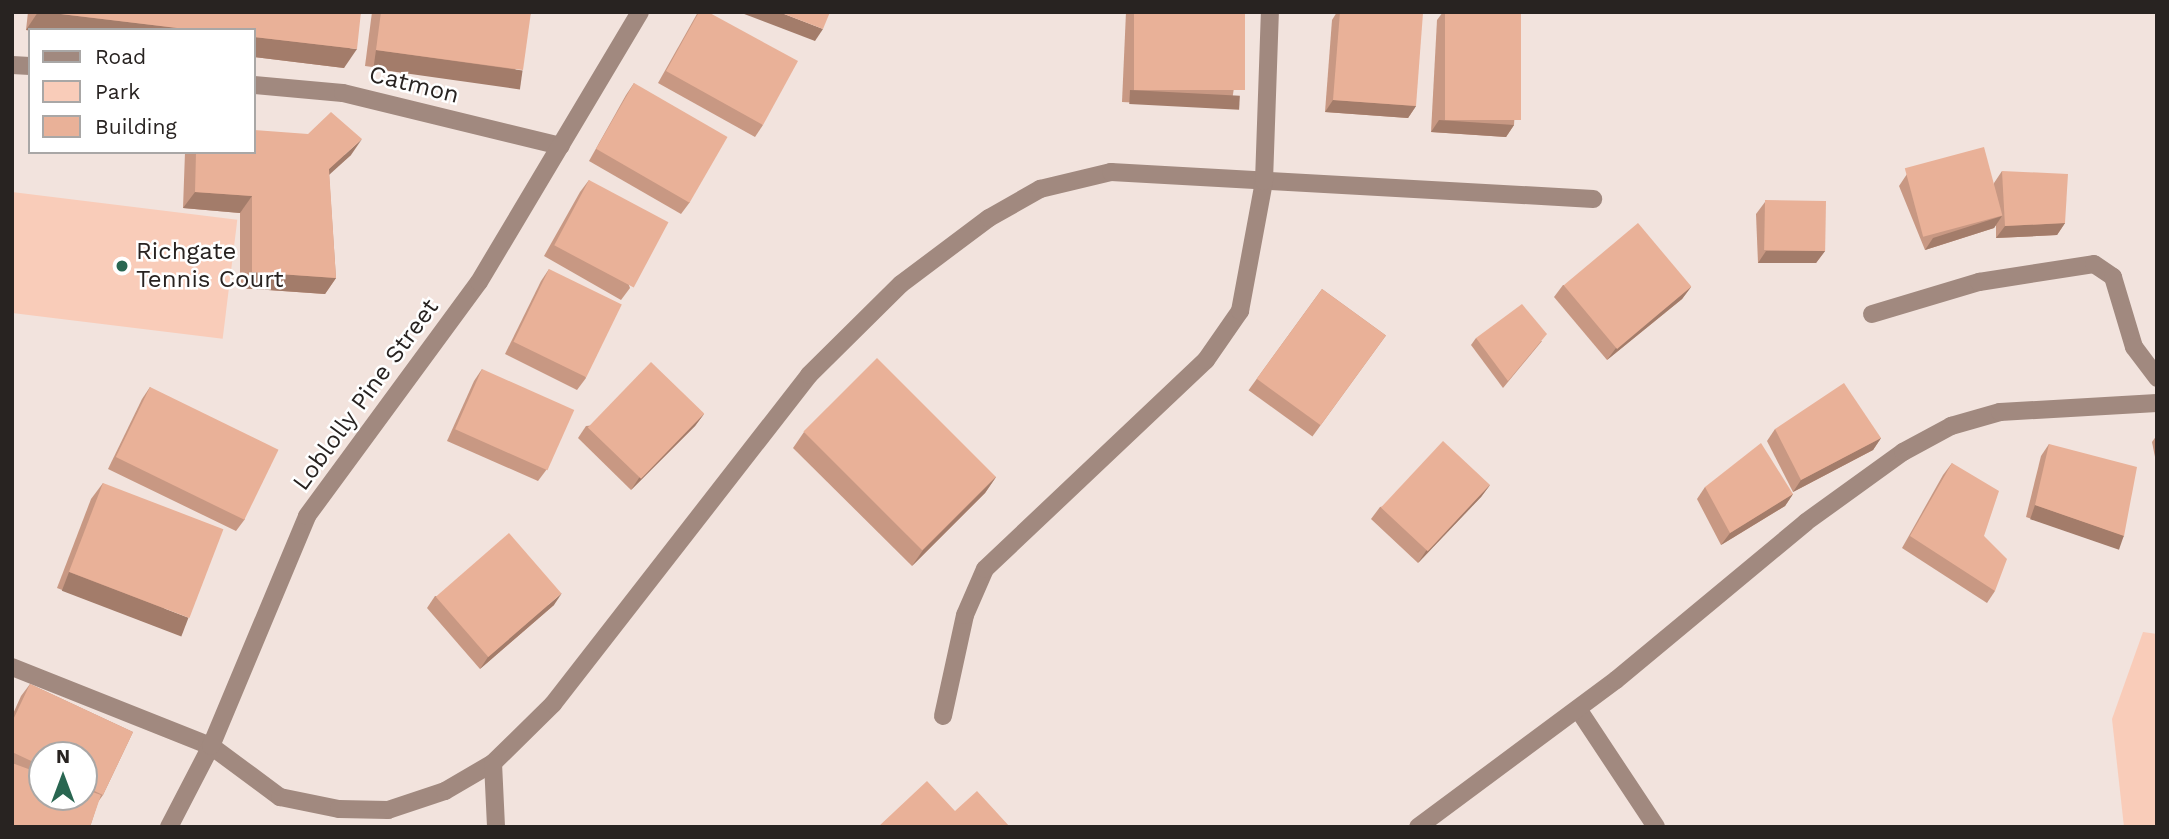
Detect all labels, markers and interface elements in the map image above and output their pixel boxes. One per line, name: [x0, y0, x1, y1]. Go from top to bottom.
legend: [28, 28, 256, 154]
text: Road: [95, 44, 146, 69]
street label: Catmon: [366, 60, 462, 110]
text: Park: [95, 79, 140, 104]
text: Building: [95, 114, 177, 139]
place label: Richgate Tennis Court: [136, 238, 283, 294]
marker: Richgate Tennis Court: [114, 258, 130, 274]
street label: Loblolly Pine Street: [287, 294, 445, 496]
north arrow: [28, 741, 98, 811]
text: N: [56, 745, 70, 768]

